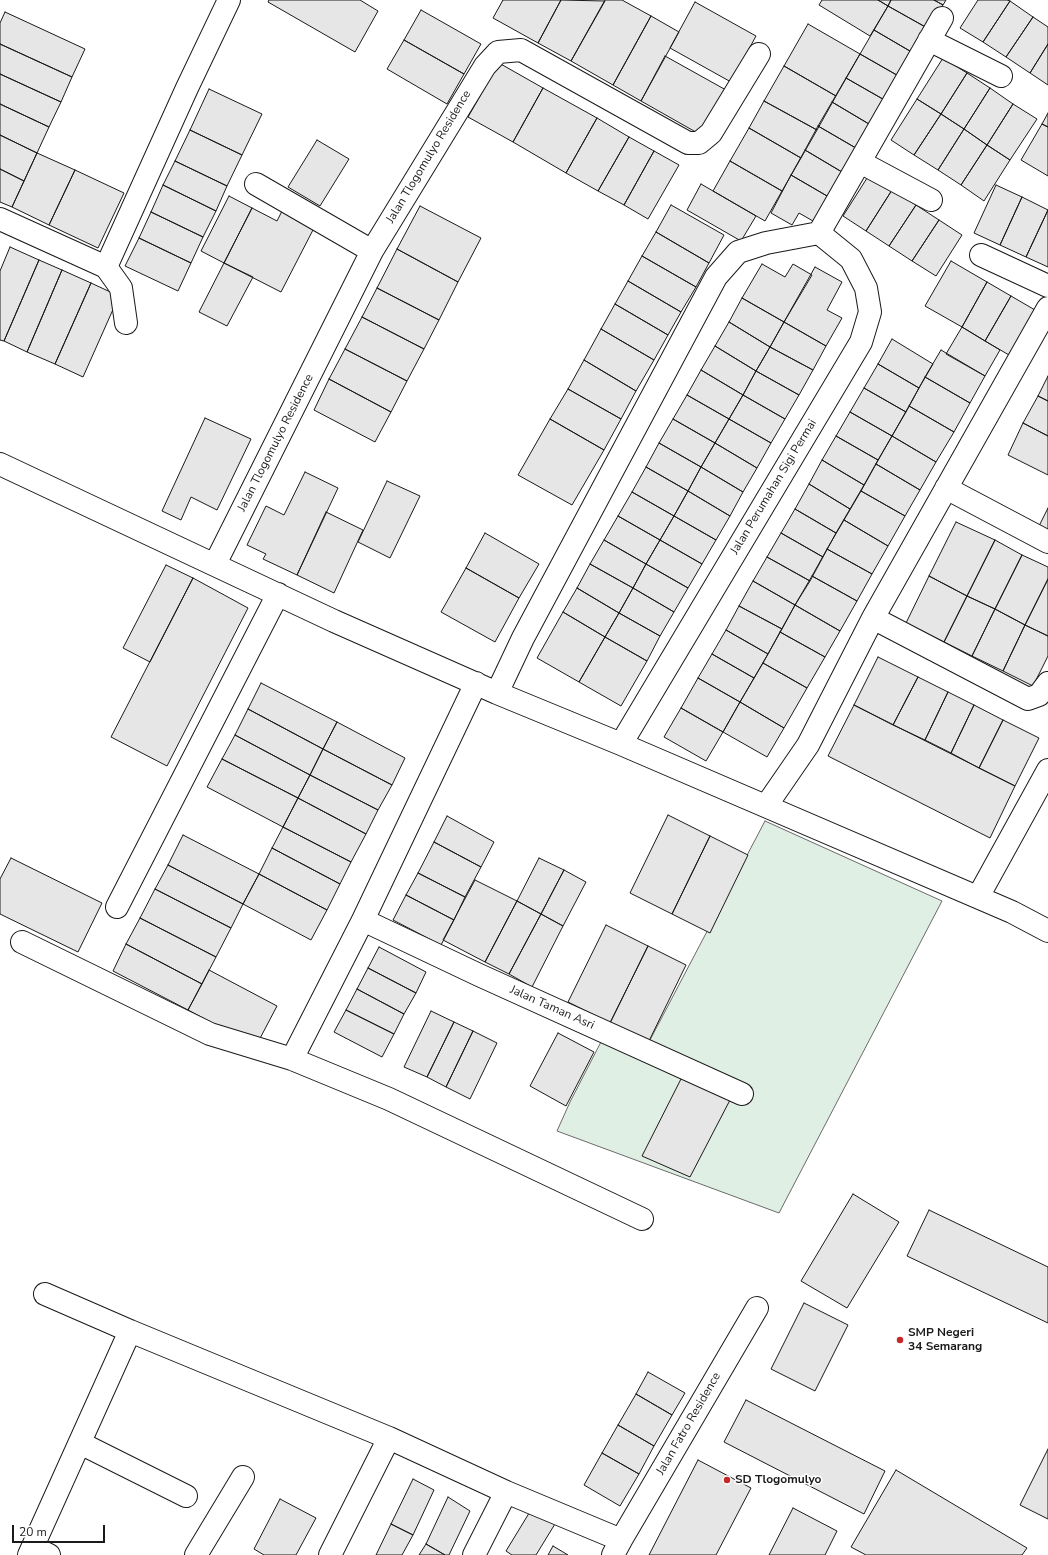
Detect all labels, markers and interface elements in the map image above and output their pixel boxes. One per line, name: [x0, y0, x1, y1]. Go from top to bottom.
street label: Jalan Tlogomulyo Residence: [384, 88, 474, 226]
street label: Jalan Tlogomulyo Residence: [235, 372, 317, 514]
street label: Jalan Perumahan Sigi Permai: [728, 417, 820, 557]
street label: Jalan Taman Asri: [508, 983, 596, 1033]
place label: SMP Negeri 34 Semarang: [908, 1326, 982, 1354]
marker: SMP Negeri 34 Semarang: [895, 1335, 905, 1345]
street label: Jalan Fatro Residence: [654, 1370, 724, 1478]
place label: SD Tlogomulyo: [735, 1473, 821, 1487]
marker: SD Tlogomulyo: [722, 1475, 732, 1485]
scale bar: [14, 1517, 107, 1543]
text: 20 m: [19, 1524, 47, 1540]

